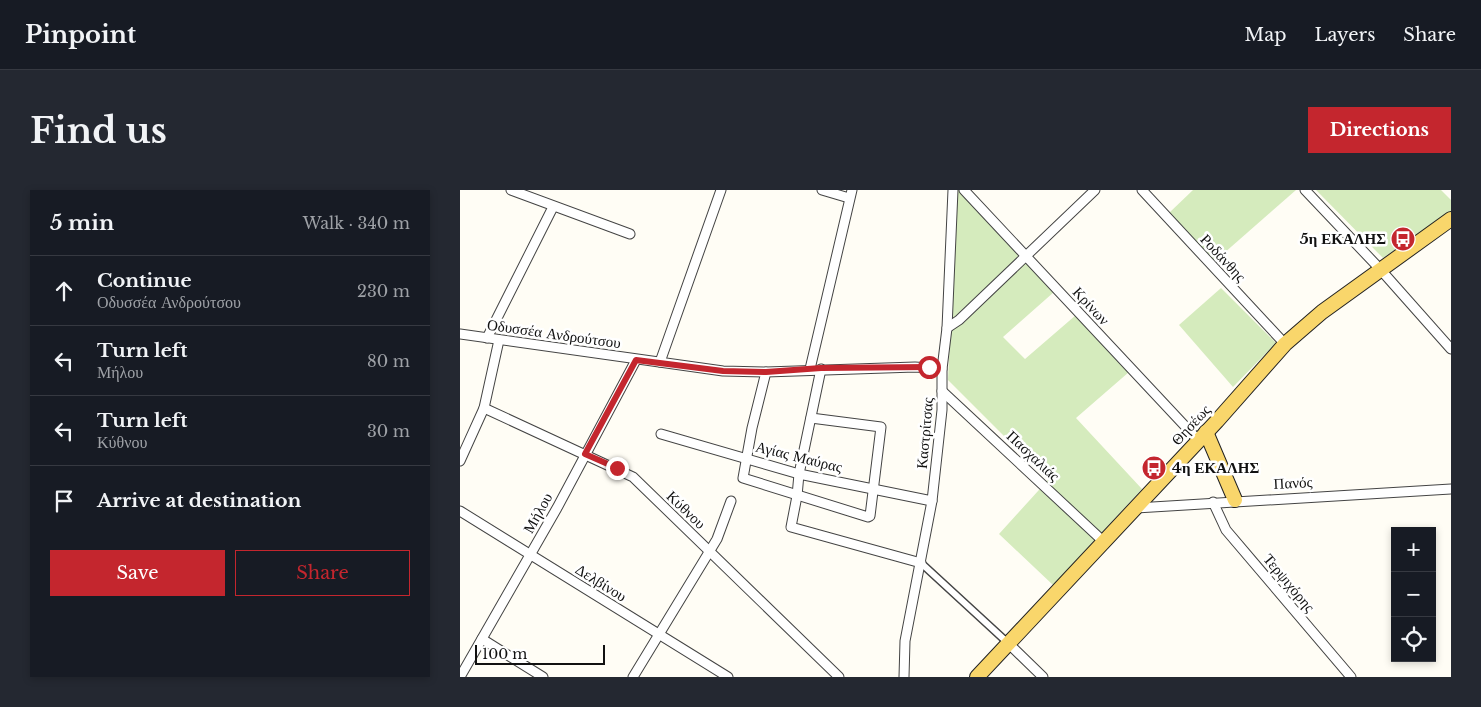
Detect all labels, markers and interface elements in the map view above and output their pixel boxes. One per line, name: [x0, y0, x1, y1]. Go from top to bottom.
text: Pinpoint: [25, 20, 136, 49]
text: Map: [1245, 24, 1286, 46]
text: Layers: [1314, 24, 1375, 46]
text: Share: [1403, 24, 1456, 46]
button: Directions: [1308, 107, 1451, 153]
text: Find us: [30, 109, 167, 152]
text: 5 min: [50, 210, 114, 236]
text: Walk · 340 m: [303, 213, 410, 233]
bus stop icon: 5η ΕΚΑΛΗΣ: [1390, 226, 1416, 252]
place label: 5η ΕΚΑΛΗΣ: [1300, 229, 1386, 248]
street label: Ροδάνθης: [1196, 230, 1250, 286]
text: Continue: [97, 269, 192, 292]
icon: ahead: [50, 277, 78, 305]
text: 230 m: [357, 281, 410, 301]
street label: Κρίνων: [1069, 282, 1114, 329]
text: Οδυσσέα Ανδρούτσου: [97, 292, 241, 312]
street label: Οδυσσέα Ανδρούτσου: [486, 315, 622, 352]
text: Turn left: [97, 339, 188, 362]
icon: left: [50, 347, 78, 375]
text: 80 m: [367, 351, 410, 371]
route start: [918, 356, 941, 379]
text: Μήλου: [97, 362, 143, 382]
street label: Καστρίτσας: [912, 396, 937, 469]
street label: Θησέως: [1167, 400, 1214, 449]
text: Turn left: [97, 409, 188, 432]
icon: left: [50, 417, 78, 445]
text: 30 m: [367, 421, 410, 441]
street label: Πασχαλιάς: [1003, 426, 1064, 485]
text: Κύθνου: [97, 432, 147, 452]
street label: Αγίας Μαύρας: [754, 437, 844, 476]
bus stop icon: 4η ΕΚΑΛΗΣ: [1141, 455, 1167, 481]
route end: [606, 457, 629, 480]
place label: 4η ΕΚΑΛΗΣ: [1172, 458, 1259, 477]
street label: Πανός: [1273, 472, 1313, 493]
street label: Κύθνου: [663, 486, 710, 533]
icon: arrive: [50, 487, 78, 515]
text: Arrive at destination: [97, 489, 301, 512]
street label: Μήλου: [519, 489, 556, 536]
map controls: [1391, 527, 1436, 662]
button: +: [1391, 527, 1436, 572]
button: Save: [50, 550, 225, 596]
button: Share: [235, 550, 410, 596]
street label: Τερψιχόρης: [1259, 550, 1319, 616]
street label: Δελβίνου: [572, 560, 630, 606]
button: −: [1391, 572, 1436, 617]
button: locate: [1391, 617, 1436, 662]
scale bar: [475, 642, 605, 665]
text: 100 m: [482, 645, 527, 663]

